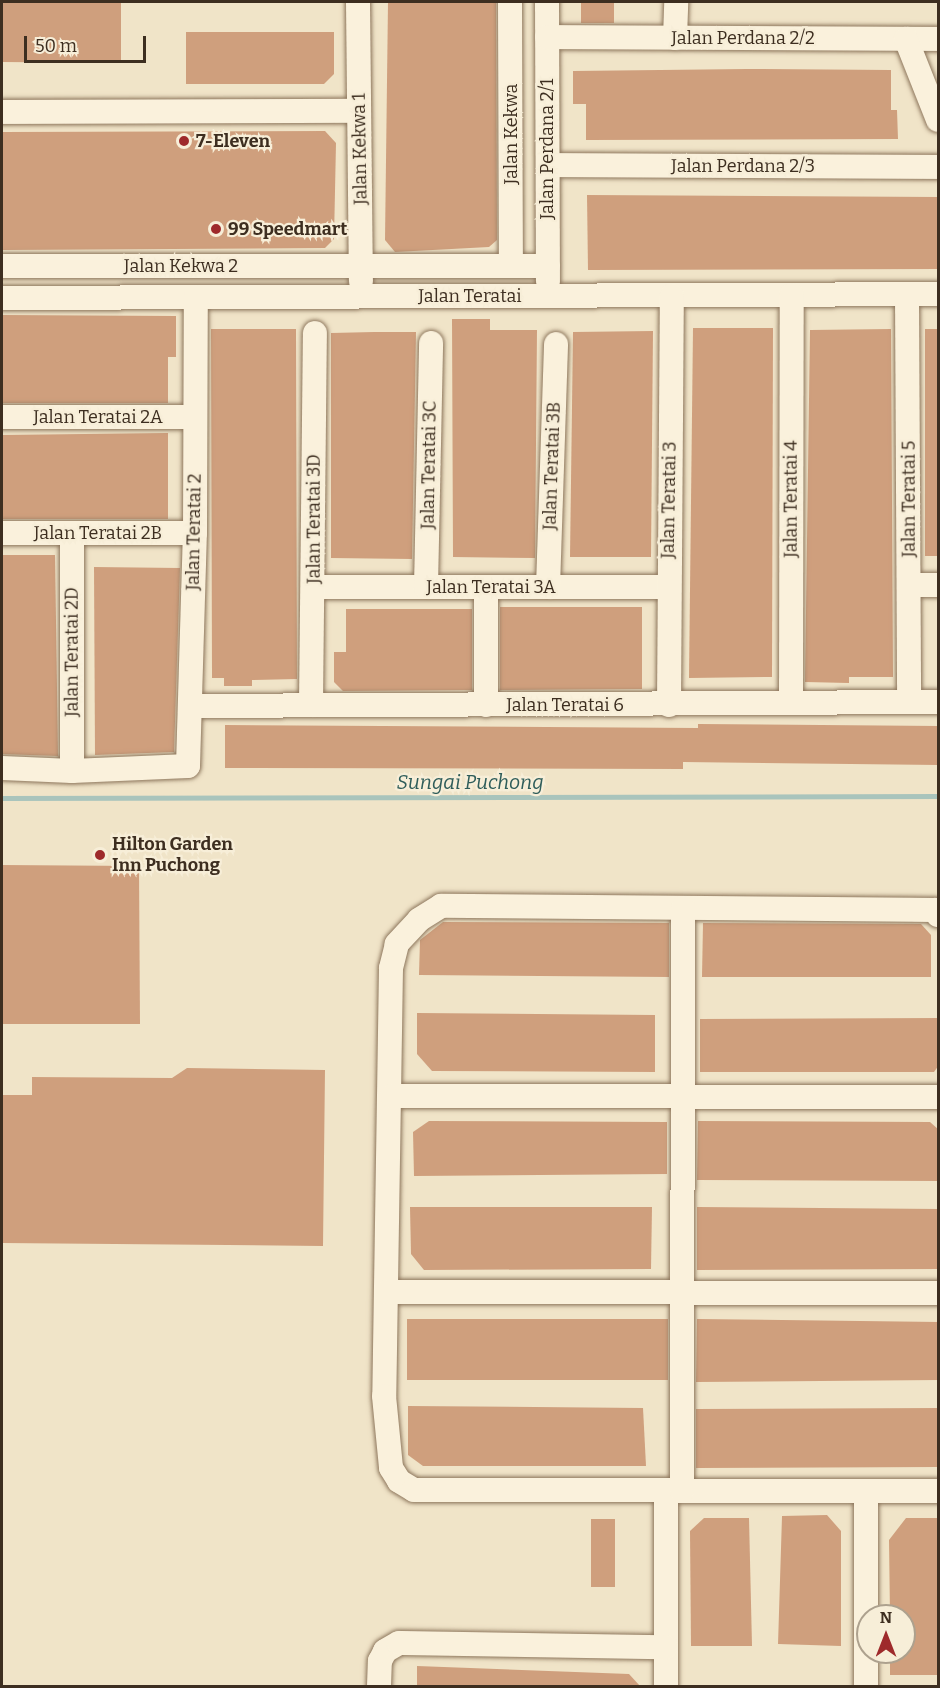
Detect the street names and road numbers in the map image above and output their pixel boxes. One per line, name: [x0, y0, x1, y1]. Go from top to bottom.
street label: Jalan Perdana 2/2: [671, 27, 815, 49]
street label: Jalan Perdana 2/1: [536, 79, 558, 219]
street label: Jalan Kekwa: [500, 84, 522, 184]
street label: Jalan Kekwa 1: [348, 93, 372, 205]
street label: Jalan Perdana 2/3: [671, 155, 815, 177]
street label: Jalan Kekwa 2: [124, 255, 238, 277]
street label: Jalan Teratai: [418, 285, 522, 307]
street label: Jalan Teratai 3C: [417, 401, 441, 529]
street label: Jalan Teratai 3B: [539, 401, 565, 531]
street label: Jalan Teratai 2A: [33, 406, 163, 428]
street label: Jalan Teratai 4: [780, 440, 802, 558]
street label: Jalan Teratai 3: [657, 441, 681, 559]
street label: Jalan Teratai 5: [898, 441, 920, 557]
street label: Jalan Teratai 3D: [303, 454, 325, 584]
street label: Jalan Teratai 2: [182, 473, 206, 591]
street label: Jalan Teratai 2B: [34, 522, 162, 544]
street label: Jalan Teratai 3A: [426, 576, 556, 598]
street label: Jalan Teratai 2D: [61, 587, 83, 717]
street label: Jalan Teratai 6: [506, 694, 624, 716]

